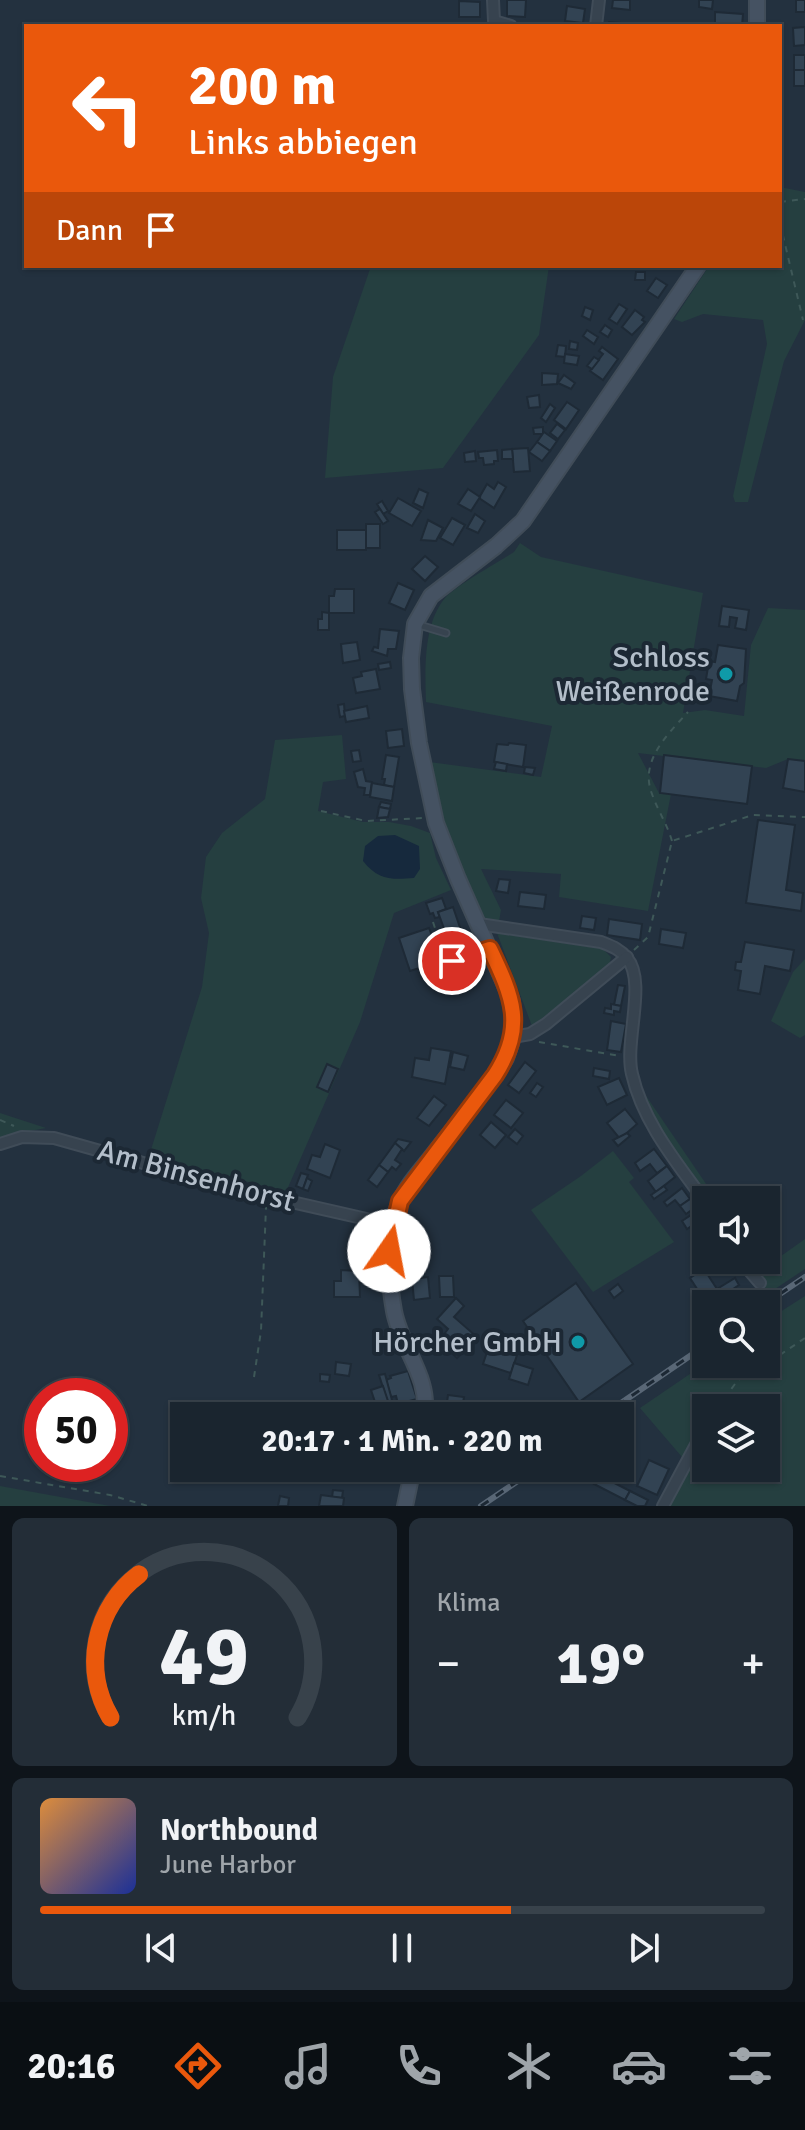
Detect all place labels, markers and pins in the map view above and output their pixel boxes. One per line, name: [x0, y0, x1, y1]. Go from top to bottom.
place label: Schloss Weißenrode: [556, 639, 710, 710]
marker: Schloss Weißenrode: [717, 665, 735, 683]
pin: [418, 927, 486, 995]
place label: Hörcher GmbH: [373, 1324, 562, 1361]
marker: Hörcher GmbH: [569, 1333, 587, 1351]

